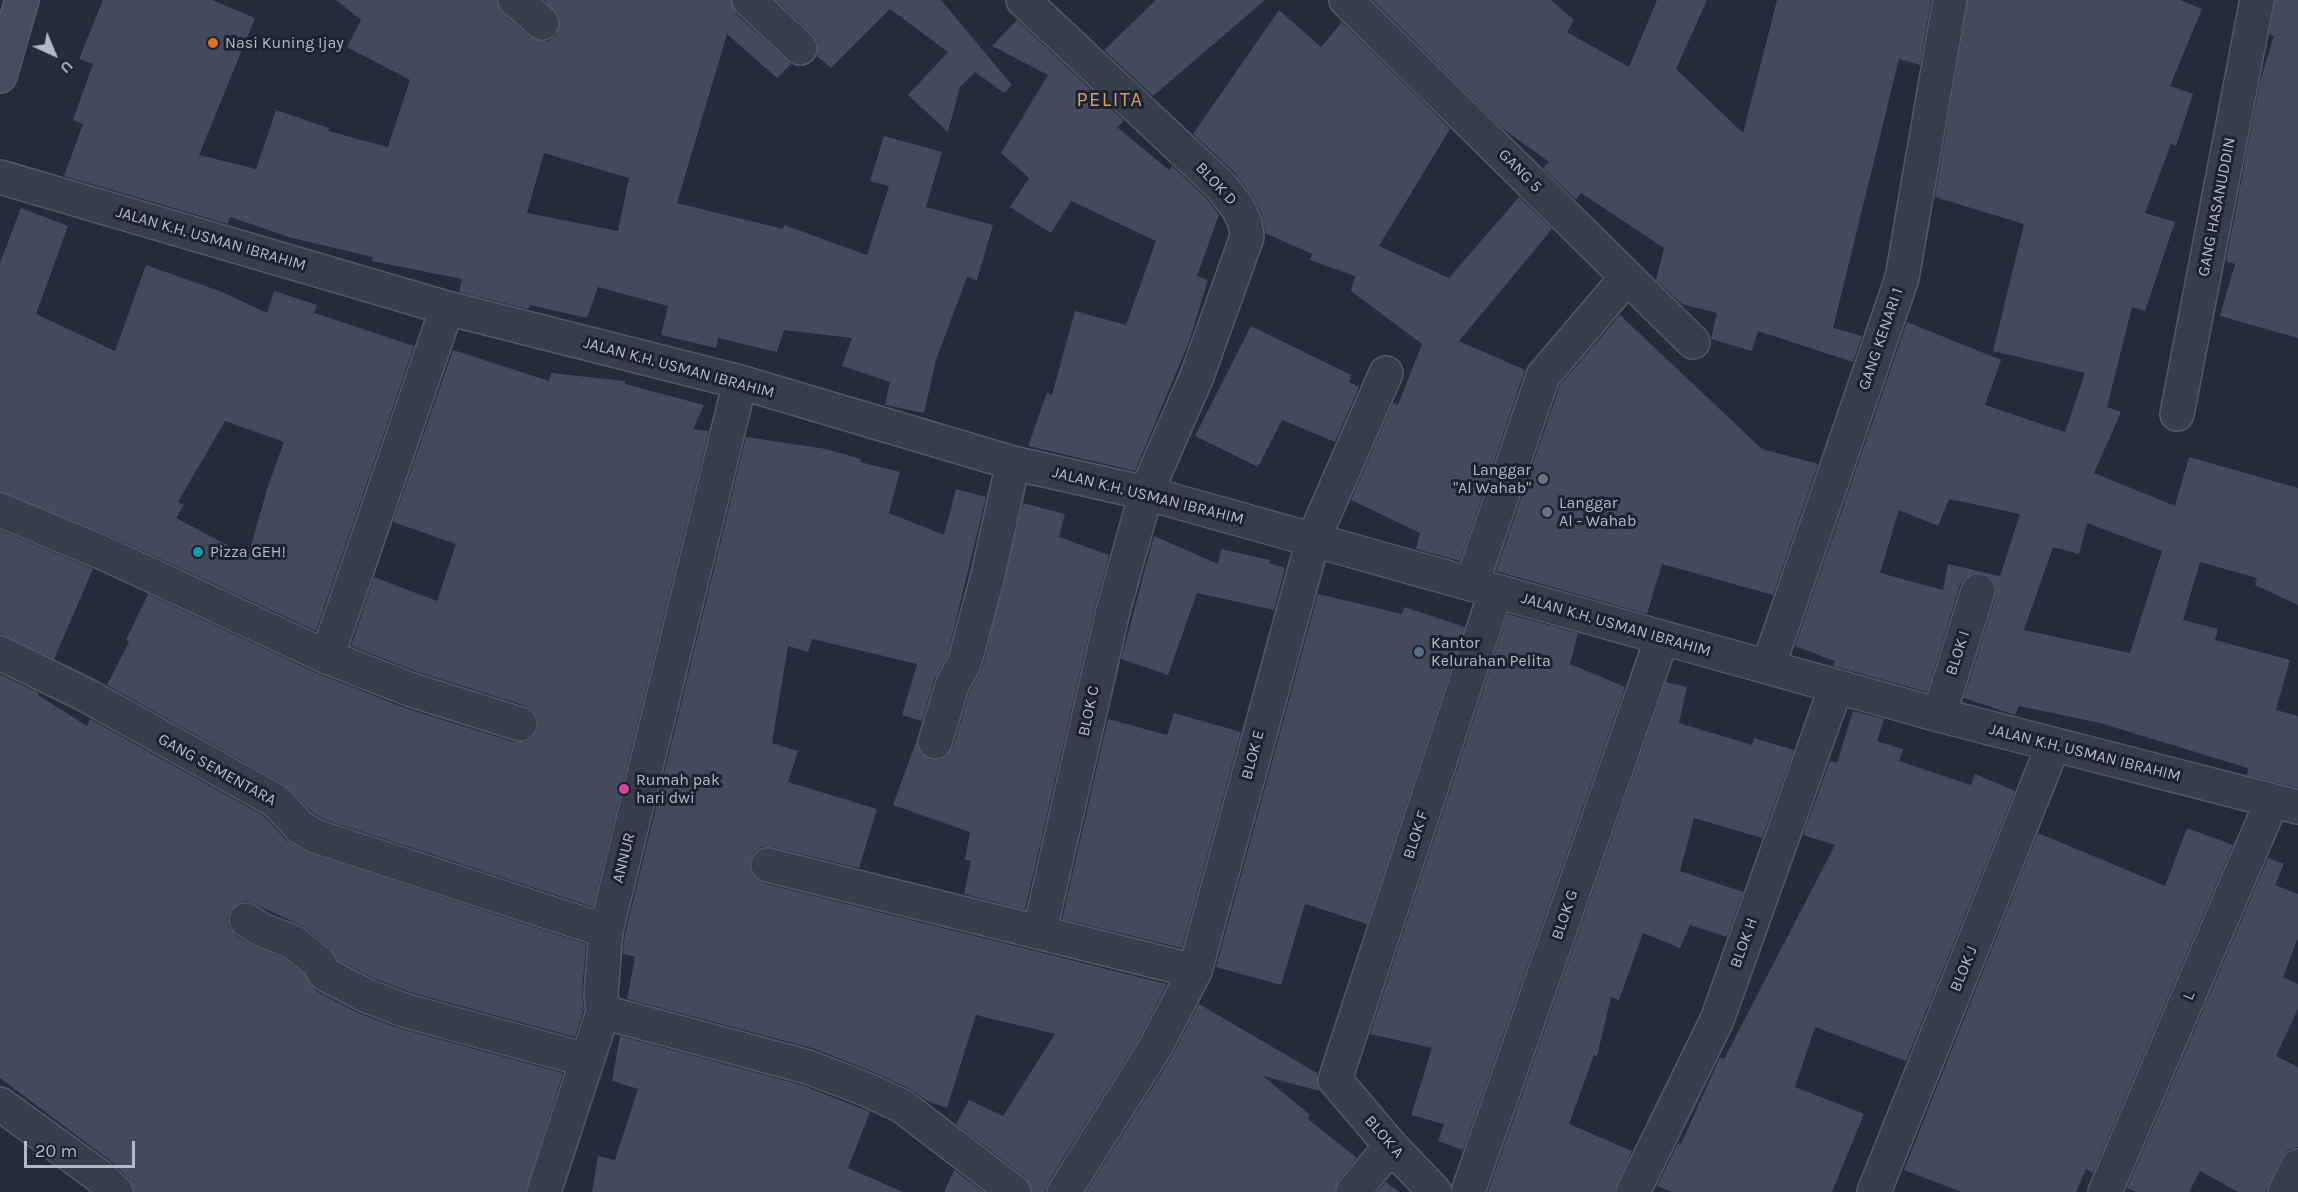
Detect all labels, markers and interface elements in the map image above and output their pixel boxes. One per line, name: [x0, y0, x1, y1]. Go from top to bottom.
north arrow: [24, 24, 84, 84]
place label: Nasi Kuning Ijay: [225, 33, 344, 53]
marker: Nasi Kuning Ijay: [206, 36, 220, 50]
text: U: [56, 57, 77, 78]
district label: PELITA: [1077, 88, 1143, 112]
street label: GANG HASANUDDIN: [2194, 136, 2240, 278]
street label: GANG 5: [1494, 145, 1546, 197]
street label: BLOK D: [1191, 158, 1241, 210]
street label: JALAN K.H. USMAN IBRAHIM: [114, 203, 308, 275]
street label: GANG KENARI 1: [1855, 285, 1907, 393]
street label: JALAN K.H. USMAN IBRAHIM: [581, 333, 777, 403]
place label: Langgar "Al Wahab": [1453, 460, 1531, 498]
street label: JALAN K.H. USMAN IBRAHIM: [1050, 463, 1246, 529]
marker: Langgar "Al Wahab": [1536, 472, 1550, 486]
place label: Langgar Al - Wahab: [1559, 493, 1636, 531]
marker: Langgar Al - Wahab: [1540, 505, 1554, 519]
place label: Pizza GEH!: [210, 542, 286, 562]
marker: Pizza GEH!: [191, 545, 205, 559]
street label: JALAN K.H. USMAN IBRAHIM: [1519, 589, 1713, 661]
street label: BLOK I: [1942, 628, 1974, 678]
place label: Kantor Kelurahan Pelita: [1431, 633, 1551, 671]
marker: Kantor Kelurahan Pelita: [1412, 645, 1426, 659]
street label: BLOK C: [1074, 684, 1104, 738]
street label: JALAN K.H. USMAN IBRAHIM: [1987, 720, 2183, 786]
street label: BLOK E: [1237, 728, 1269, 782]
street label: GANG SEMENTARA: [155, 730, 279, 810]
place label: Rumah pak hari dwi: [636, 770, 720, 808]
marker: Rumah pak hari dwi: [617, 782, 631, 796]
street label: BLOK F: [1399, 808, 1433, 862]
street label: ANNUR: [608, 831, 640, 885]
street label: BLOK G: [1548, 887, 1582, 943]
street label: BLOK H: [1726, 915, 1762, 971]
street label: BLOK J: [1946, 943, 1982, 995]
street label: L: [2179, 989, 2199, 1003]
street label: BLOK A: [1360, 1112, 1408, 1162]
scale bar: [27, 1129, 138, 1167]
text: 20 m: [35, 1140, 77, 1162]

